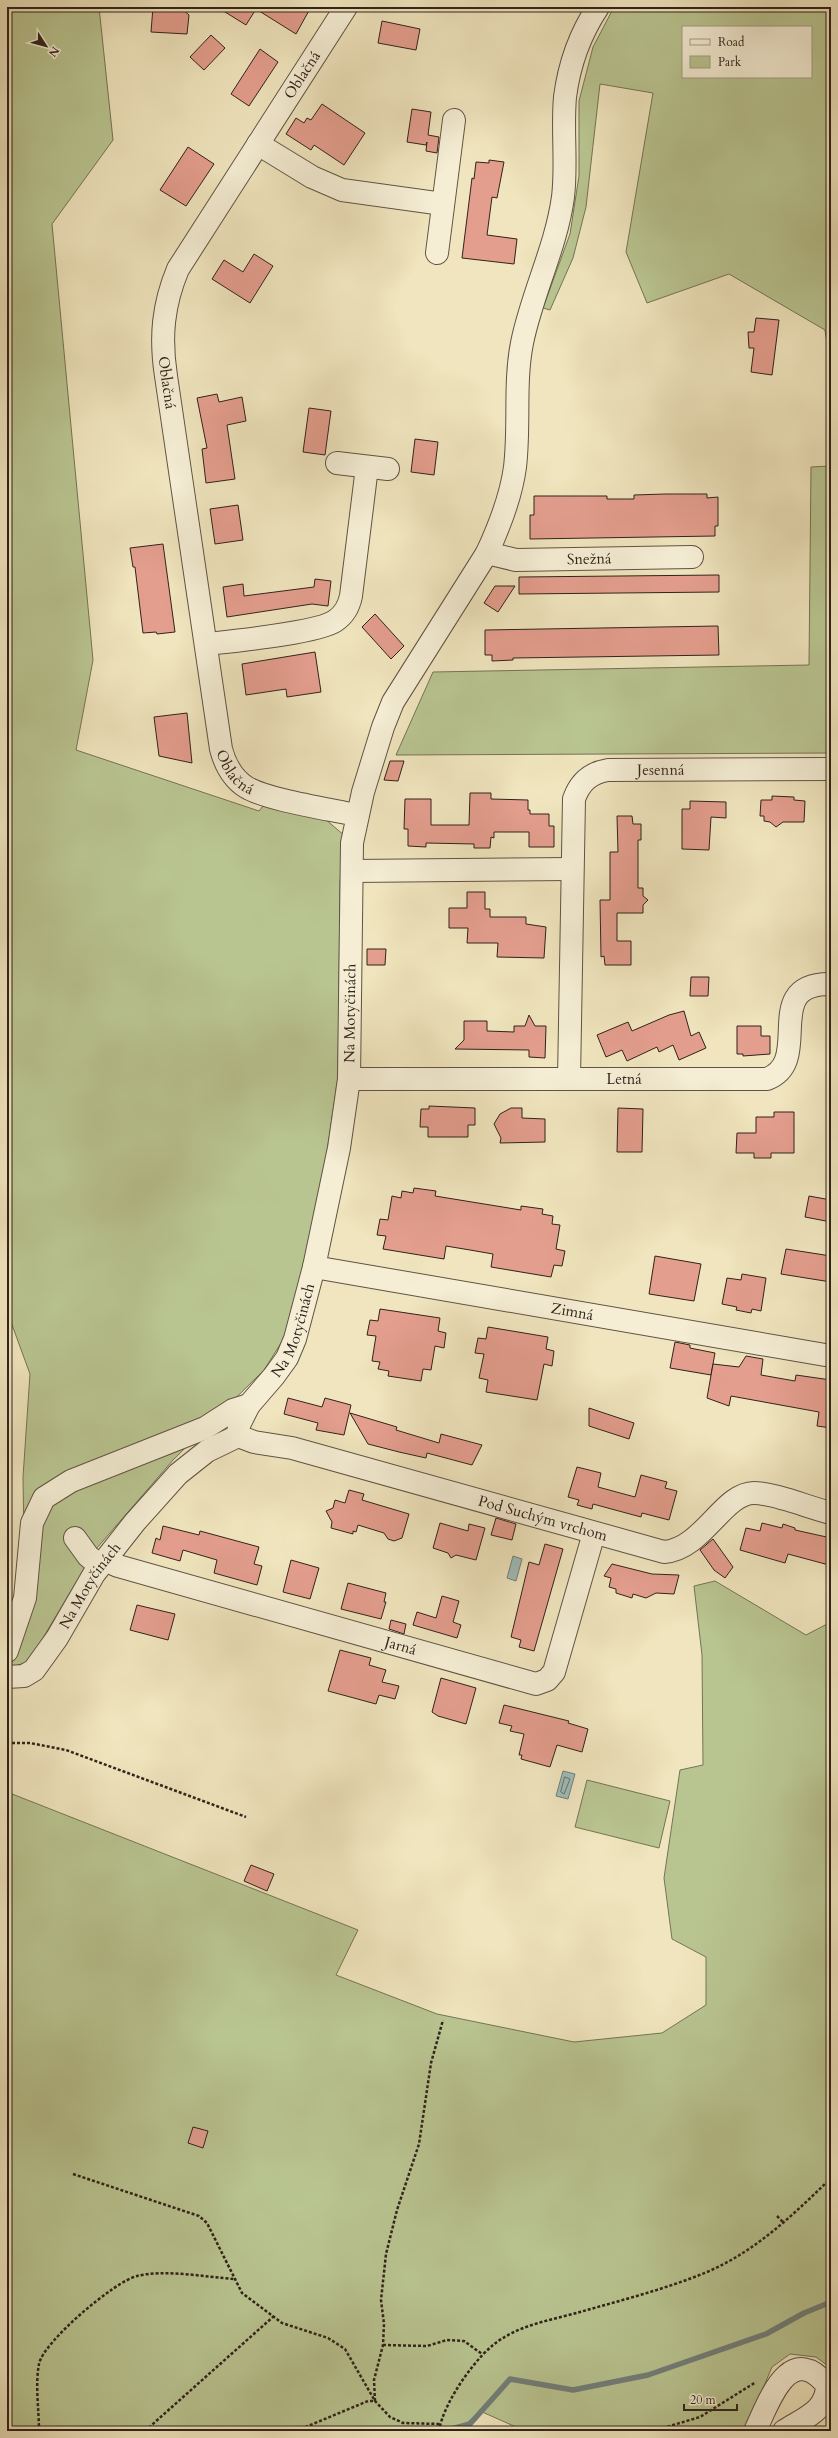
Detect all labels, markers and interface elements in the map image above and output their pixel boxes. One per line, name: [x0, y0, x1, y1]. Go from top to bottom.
north arrow: [26, 26, 66, 66]
legend: [682, 26, 812, 78]
text: Road: [718, 34, 745, 50]
text: N: [45, 43, 63, 60]
street label: Oblačná: [279, 47, 325, 103]
text: Park: [718, 54, 742, 70]
street label: Oblačná: [154, 355, 181, 411]
street label: Snežná: [567, 548, 612, 569]
street label: Oblačná: [212, 747, 258, 800]
street label: Jesenná: [635, 760, 685, 780]
street label: Na Motyčinách: [339, 963, 360, 1063]
street label: Letná: [606, 1069, 642, 1089]
street label: Na Motyčinách: [266, 1280, 319, 1381]
street label: Zimná: [550, 1298, 595, 1325]
street label: Pod Suchým vrchom: [476, 1491, 610, 1546]
street label: Na Motyčinách: [54, 1538, 126, 1632]
street label: Jarná: [381, 1631, 419, 1660]
scale bar: [684, 2386, 737, 2412]
text: 20 m: [690, 2392, 717, 2408]

